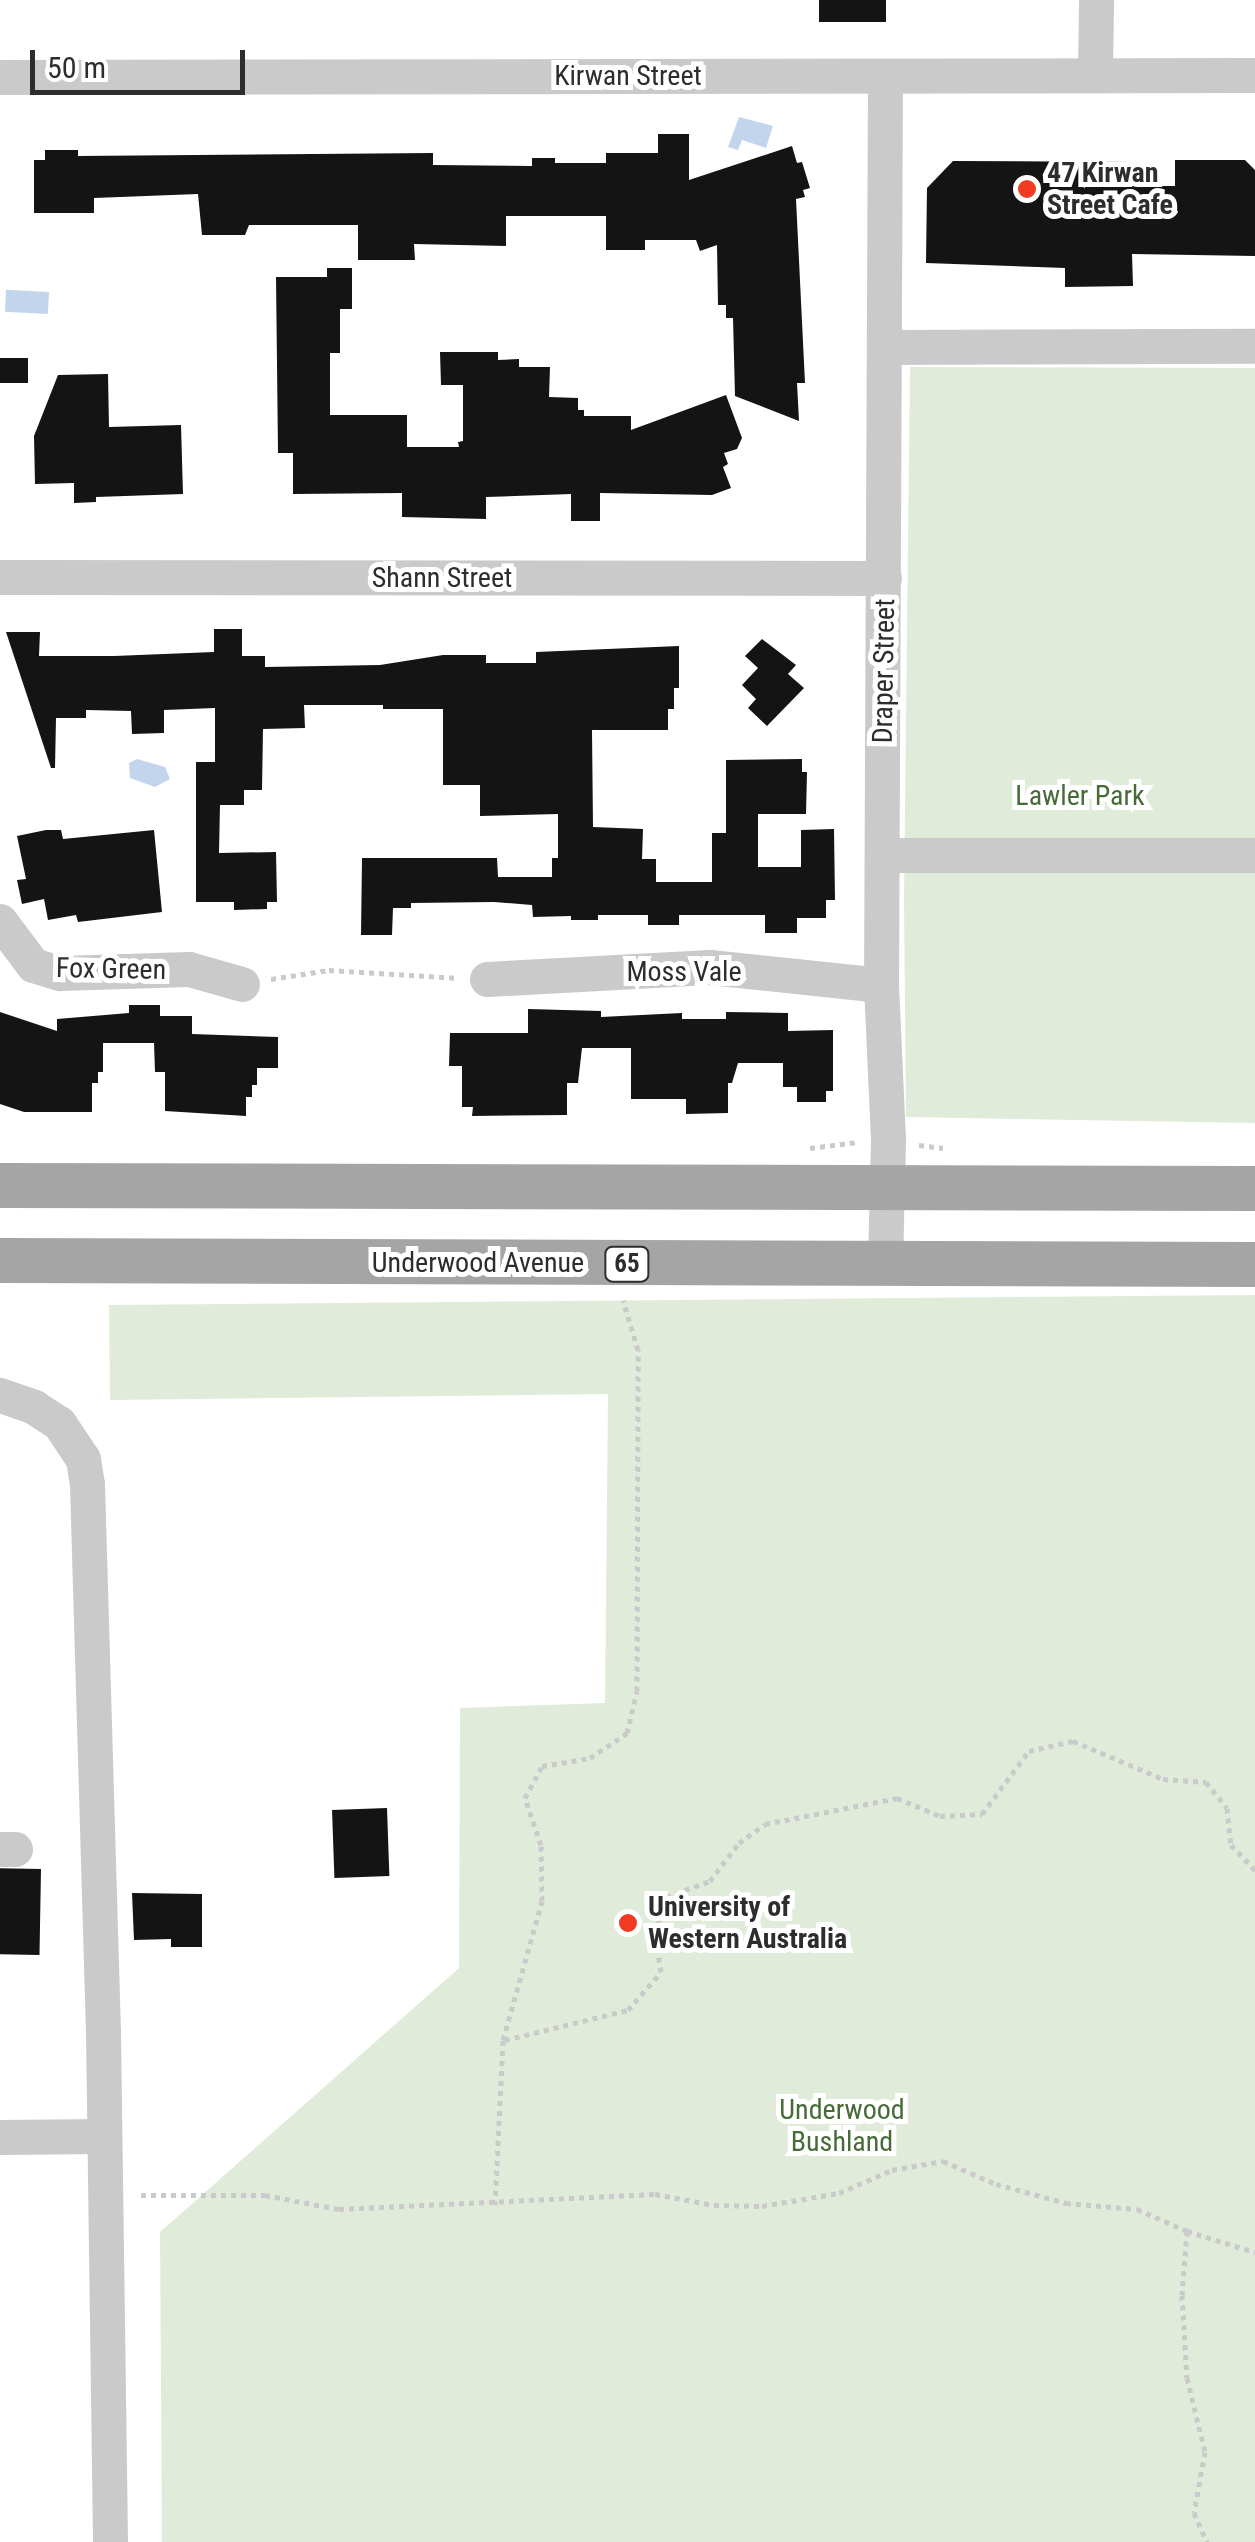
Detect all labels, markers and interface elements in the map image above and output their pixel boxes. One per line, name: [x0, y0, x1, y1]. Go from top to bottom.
scale bar: [35, 30, 250, 92]
text: 50 m: [47, 50, 106, 85]
street label: Kirwan Street: [554, 59, 702, 93]
place label: 47 Kirwan Street Cafe: [1047, 156, 1173, 222]
marker: 47 Kirwan Street Cafe: [1016, 178, 1038, 200]
street label: Shann Street: [372, 561, 512, 595]
street label: Draper Street: [866, 598, 902, 744]
park label: Lawler Park: [1015, 779, 1145, 813]
street label: Fox Green: [56, 951, 166, 987]
street label: Moss Vale: [626, 955, 742, 989]
road number: 65: [602, 1244, 652, 1284]
street label: Underwood Avenue: [372, 1246, 584, 1280]
place label: University of Western Australia: [648, 1890, 847, 1956]
marker: University of Western Australia: [617, 1912, 639, 1934]
park label: Underwood Bushland: [779, 2093, 905, 2159]

